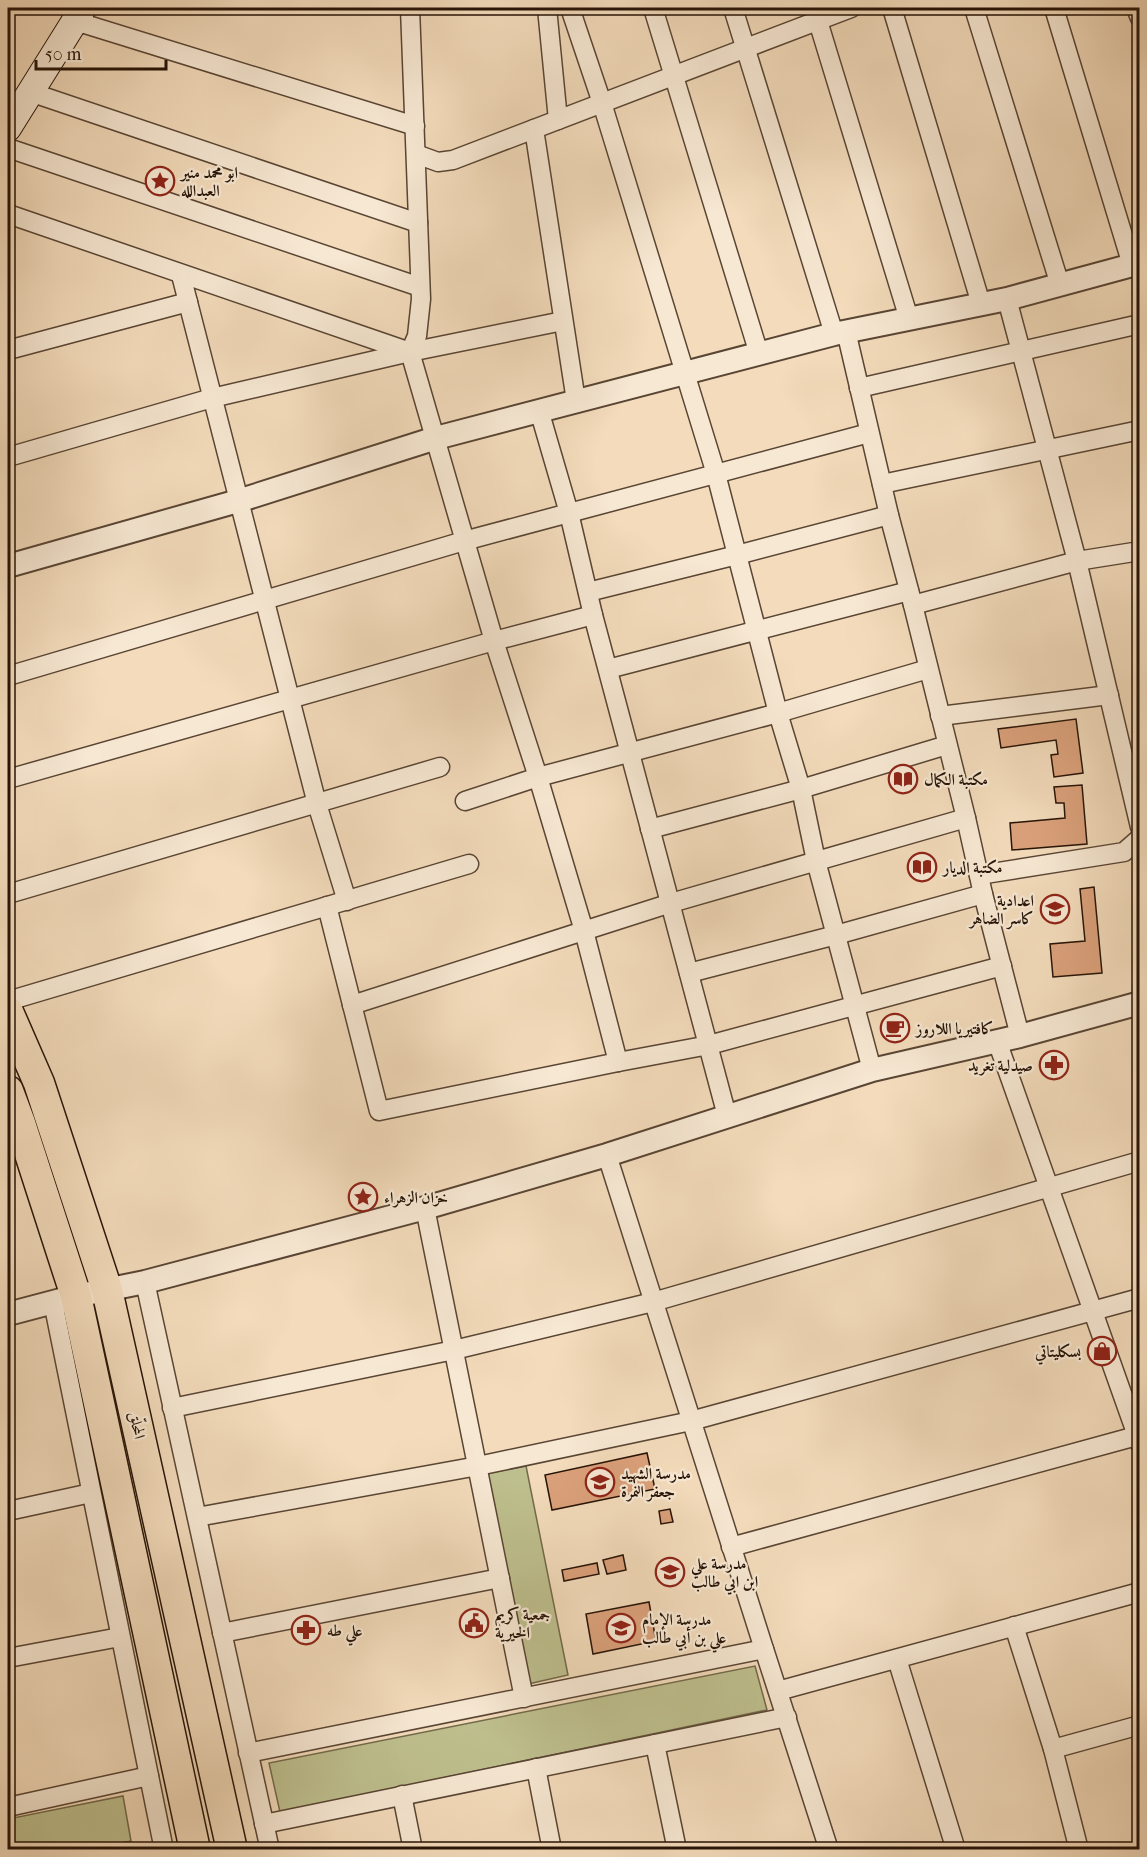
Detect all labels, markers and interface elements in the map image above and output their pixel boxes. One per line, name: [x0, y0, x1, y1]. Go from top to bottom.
scale bar: [36, 33, 166, 71]
text: 50 m: [45, 44, 82, 65]
place label: ابو محمد منير العبدالله: [179, 163, 238, 200]
place icon: ابو محمد منير العبدالله: [144, 165, 176, 197]
library icon: مكتبة الكمال: [887, 763, 919, 795]
place label: مكتبة الكمال: [924, 770, 988, 789]
library icon: مكتبة الديار: [906, 851, 938, 883]
place label: مكتبة الديار: [941, 858, 1003, 878]
place label: اعدادية كاسر الضاهر: [968, 891, 1034, 930]
school or university icon: اعدادية كاسر الضاهر: [1039, 893, 1071, 925]
cafe icon: كافتيريا اللاروز: [879, 1012, 911, 1044]
place label: كافتيريا اللاروز: [914, 1019, 994, 1039]
pharmacy icon: صيدلية تغريد: [1038, 1049, 1070, 1081]
place label: صيدلية تغريد: [968, 1056, 1033, 1076]
place icon: خزان الزهراء: [347, 1181, 379, 1213]
place label: خزان الزهراء: [384, 1188, 448, 1208]
shop icon: بسكليتاتي: [1086, 1335, 1118, 1367]
place label: بسكليتاتي: [1034, 1342, 1081, 1365]
street label: المحلّق: [125, 1409, 151, 1441]
place label: مدرسة الشهيد جعفر النمرة: [621, 1464, 691, 1502]
school or university icon: مدرسة الشهيد جعفر النمرة: [584, 1466, 616, 1498]
place label: مدرسة علي ابن ابي طالب: [690, 1554, 758, 1595]
school or university icon: مدرسة علي ابن ابي طالب: [654, 1556, 686, 1588]
place label: جمعية كريم الخيرية: [495, 1605, 550, 1643]
public building icon: جمعية كريم الخيرية: [458, 1607, 490, 1639]
place label: مدرسة الإمام علي بن أبي طالب: [642, 1610, 726, 1653]
school or university icon: مدرسة الإمام علي بن أبي طالب: [605, 1612, 637, 1644]
pharmacy icon: علي طه: [290, 1614, 322, 1646]
place label: علي طه: [327, 1621, 362, 1646]

